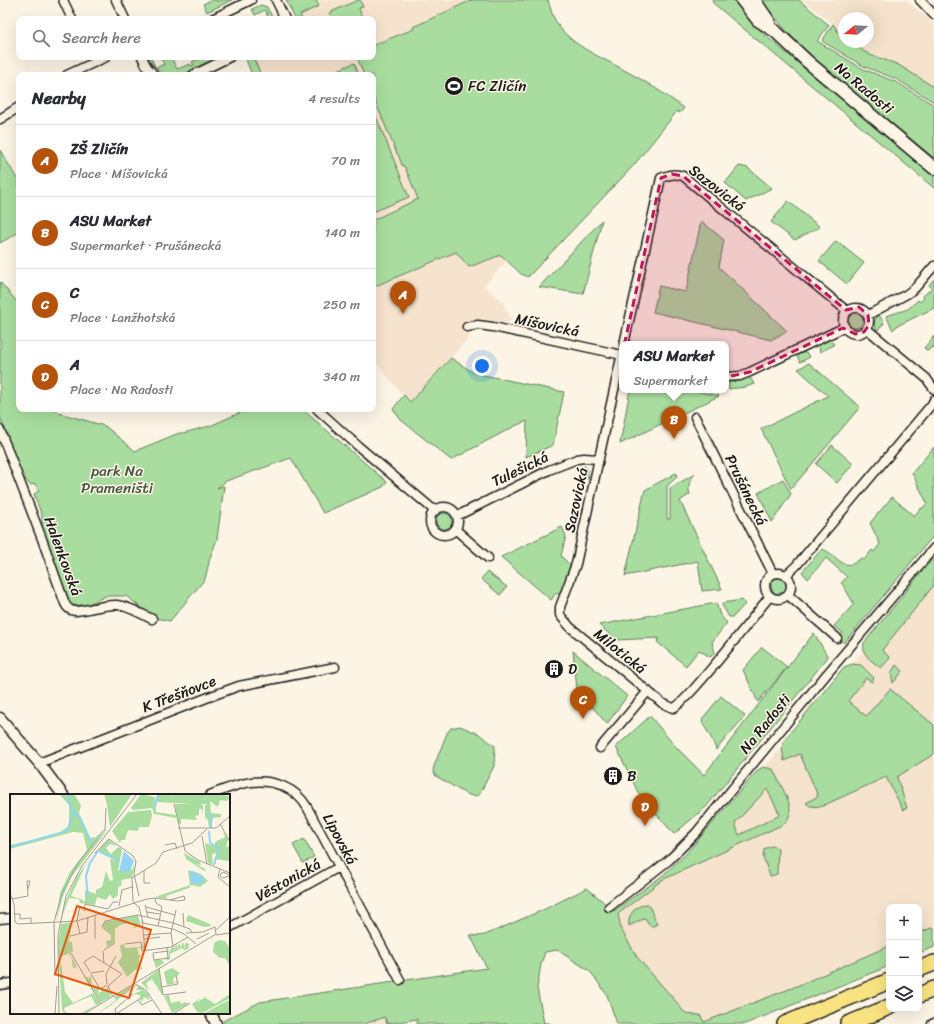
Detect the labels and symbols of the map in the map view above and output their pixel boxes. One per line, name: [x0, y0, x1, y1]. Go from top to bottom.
north arrow: [838, 12, 874, 48]
street label: Na Radosti: [828, 55, 900, 121]
place label: FC Zličín: [468, 73, 526, 99]
sports icon: FC Zličín: [443, 75, 465, 97]
street label: Sazovická: [683, 158, 751, 219]
pin: A: [390, 281, 416, 314]
street label: Míšovická: [513, 306, 582, 345]
your location: [472, 356, 492, 376]
pin: B: [661, 406, 687, 439]
street label: Tulešická: [487, 444, 554, 494]
street label: Prušánecká: [718, 450, 775, 530]
park label: park Na Prameništi: [81, 458, 154, 501]
street label: Sazovická: [556, 465, 596, 535]
street label: Halenkovská: [37, 513, 90, 600]
street label: Milotická: [588, 621, 653, 681]
place label: D: [568, 656, 577, 682]
building icon: D: [543, 658, 565, 680]
street label: K Třešňovce: [138, 668, 220, 720]
pin: C: [570, 686, 596, 719]
street label: Na Radosti: [733, 688, 798, 760]
place label: B: [627, 763, 637, 789]
building icon: B: [602, 765, 624, 787]
pin: D: [632, 793, 658, 826]
inset map: [10, 794, 230, 1014]
street label: Lipovská: [316, 809, 365, 870]
street label: Věstonická: [250, 851, 326, 909]

